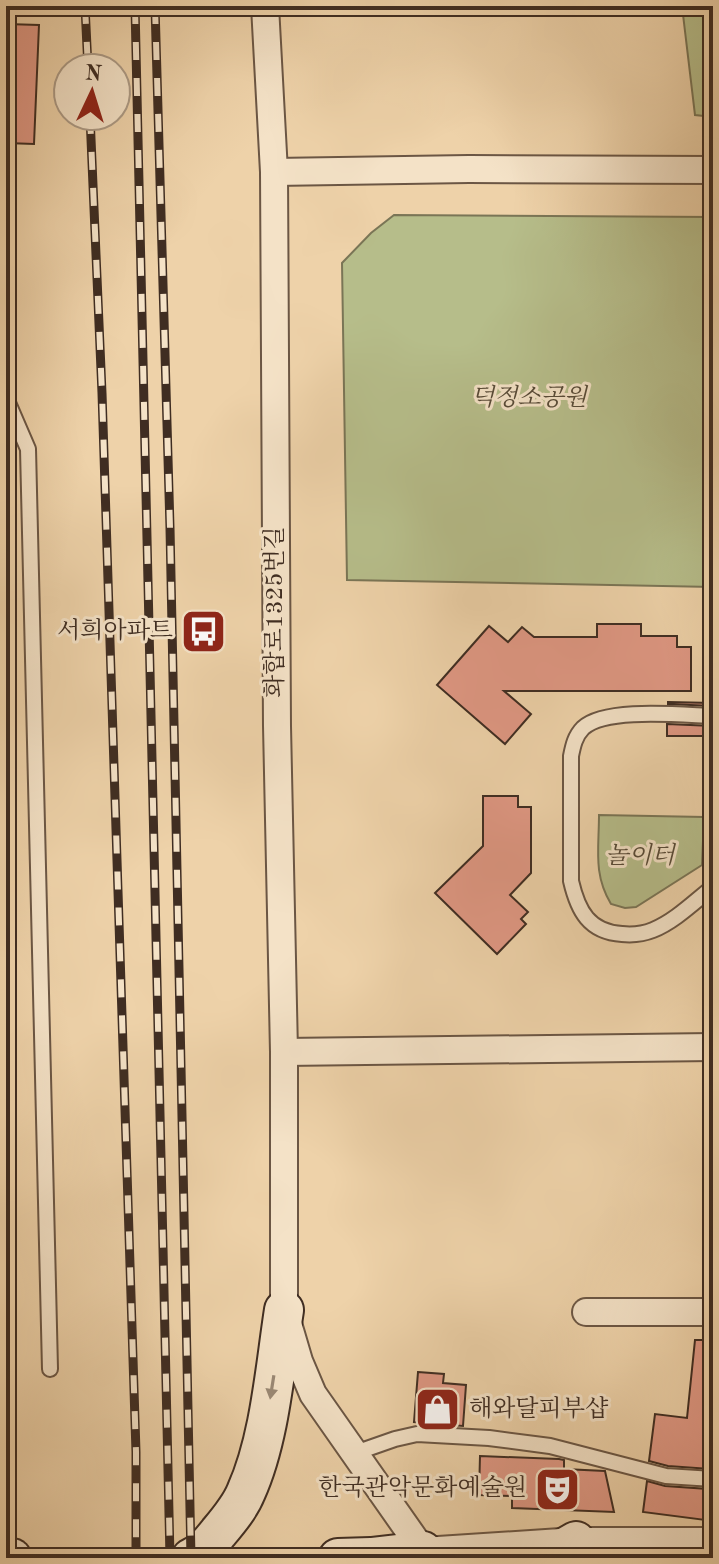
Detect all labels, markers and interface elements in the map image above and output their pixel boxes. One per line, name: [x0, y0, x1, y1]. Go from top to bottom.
north arrow: [52, 52, 132, 132]
text: N: [84, 62, 103, 86]
park label: 덕정소공원: [471, 384, 589, 411]
street label: 화합로1325번길: [262, 526, 288, 698]
bus stop icon: 서희아파트: [180, 608, 228, 656]
place label: 서희아파트: [57, 618, 173, 644]
park label: 놀이터: [605, 842, 677, 869]
one-way arrow: [265, 1375, 278, 1400]
shop icon: 해와달피부샵: [414, 1386, 462, 1434]
place label: 해와달피부샵: [469, 1396, 609, 1422]
theatre icon: 한국관악문화예술원: [534, 1465, 582, 1513]
place label: 한국관악문화예술원: [318, 1474, 527, 1501]

